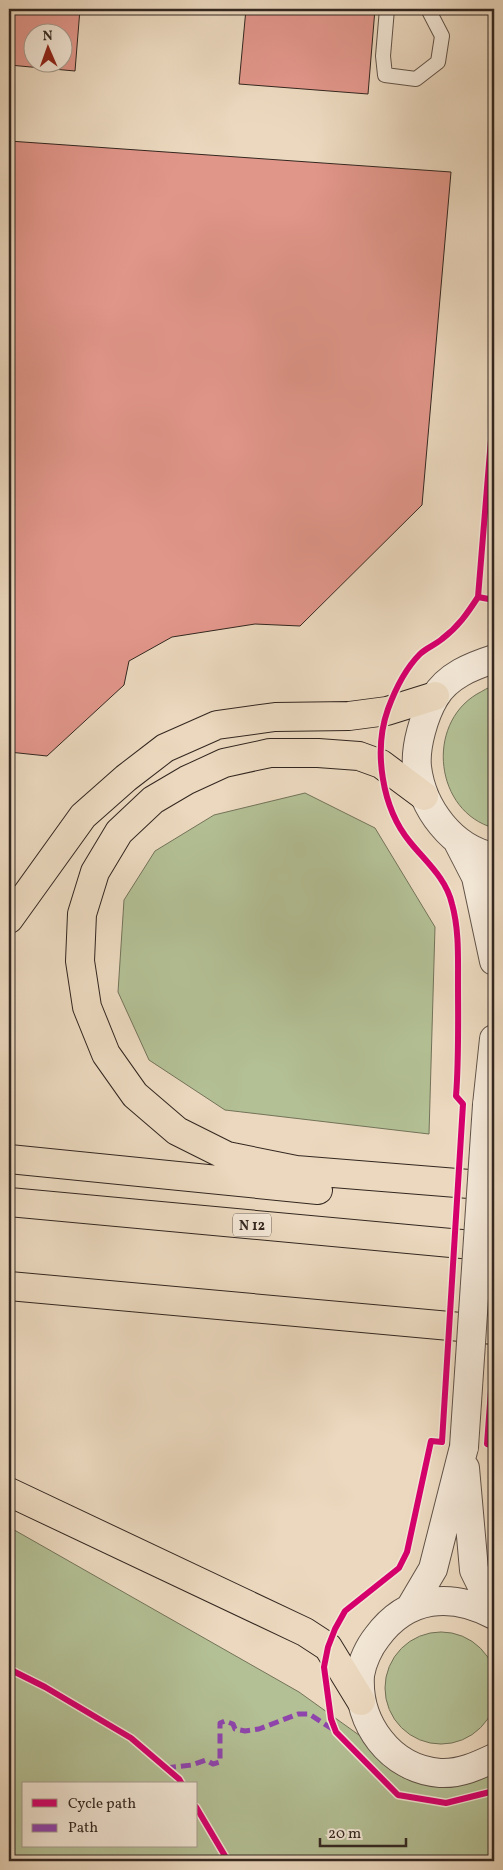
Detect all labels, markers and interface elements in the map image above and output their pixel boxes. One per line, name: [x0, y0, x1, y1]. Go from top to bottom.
north arrow: [22, 22, 72, 72]
text: N: [42, 27, 53, 46]
road number: N 12: [233, 1214, 271, 1236]
legend: [22, 1782, 198, 1848]
text: Cycle path: [68, 1794, 136, 1815]
scale bar: [320, 1815, 407, 1847]
text: Path: [68, 1818, 98, 1839]
text: 20 m: [328, 1824, 361, 1845]

